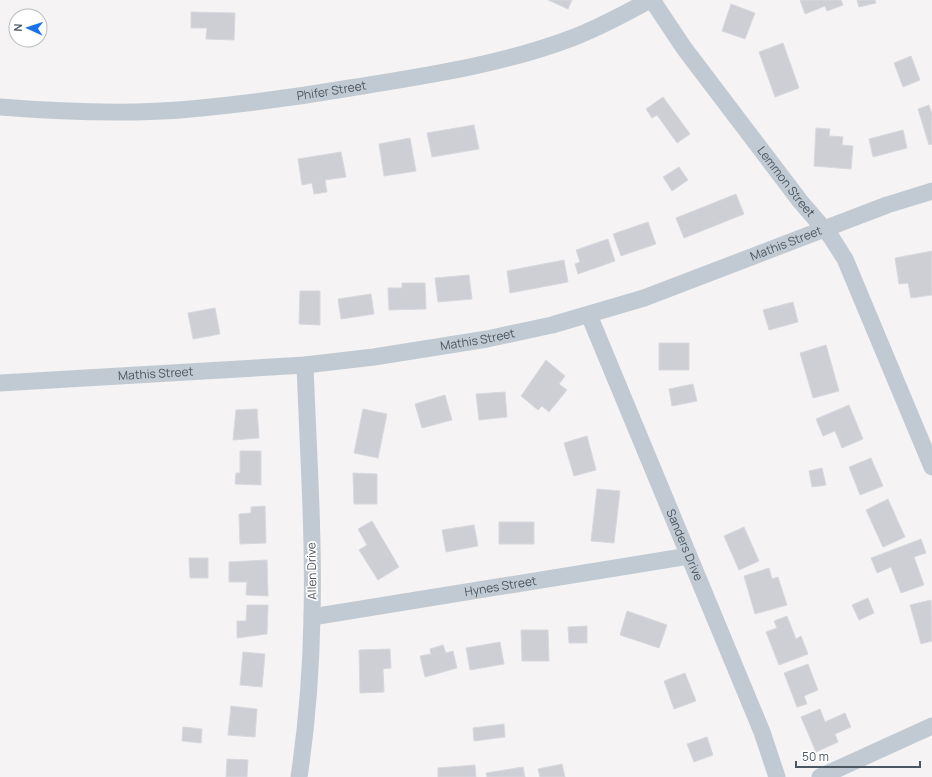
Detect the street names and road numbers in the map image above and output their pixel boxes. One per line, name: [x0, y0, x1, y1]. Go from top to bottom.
street label: Phifer Street: [296, 76, 368, 104]
street label: Lemmon Street: [754, 143, 819, 221]
street label: Mathis Street: [748, 222, 824, 265]
street label: Mathis Street: [439, 324, 517, 354]
street label: Mathis Street: [117, 363, 194, 384]
street label: Sanders Drive: [662, 506, 707, 583]
street label: Allen Drive: [302, 542, 321, 600]
street label: Hynes Street: [463, 572, 538, 600]

